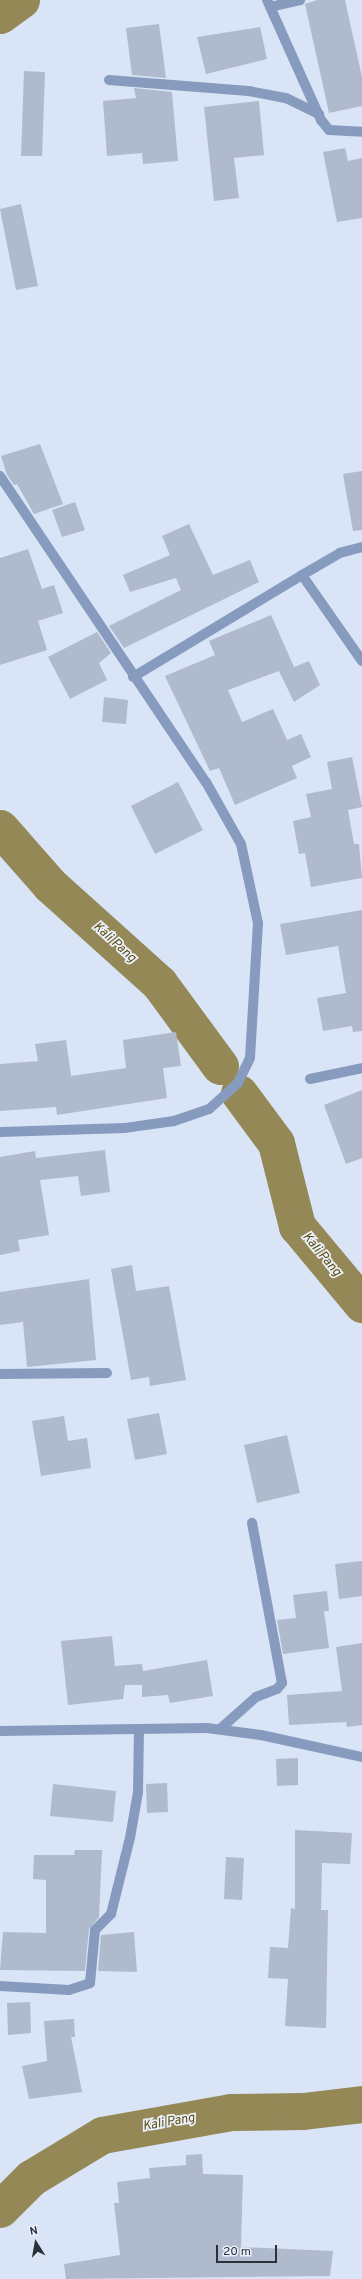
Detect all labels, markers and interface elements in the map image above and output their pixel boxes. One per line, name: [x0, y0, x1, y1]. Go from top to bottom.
water label: Kali Pang: [89, 920, 139, 966]
water label: Kali Pang: [298, 1230, 344, 1280]
water label: Kali Pang: [142, 2111, 196, 2135]
north arrow: [16, 2223, 56, 2263]
text: N: [28, 2224, 39, 2239]
scale bar: [218, 2237, 279, 2263]
text: 20 m: [223, 2244, 251, 2260]

